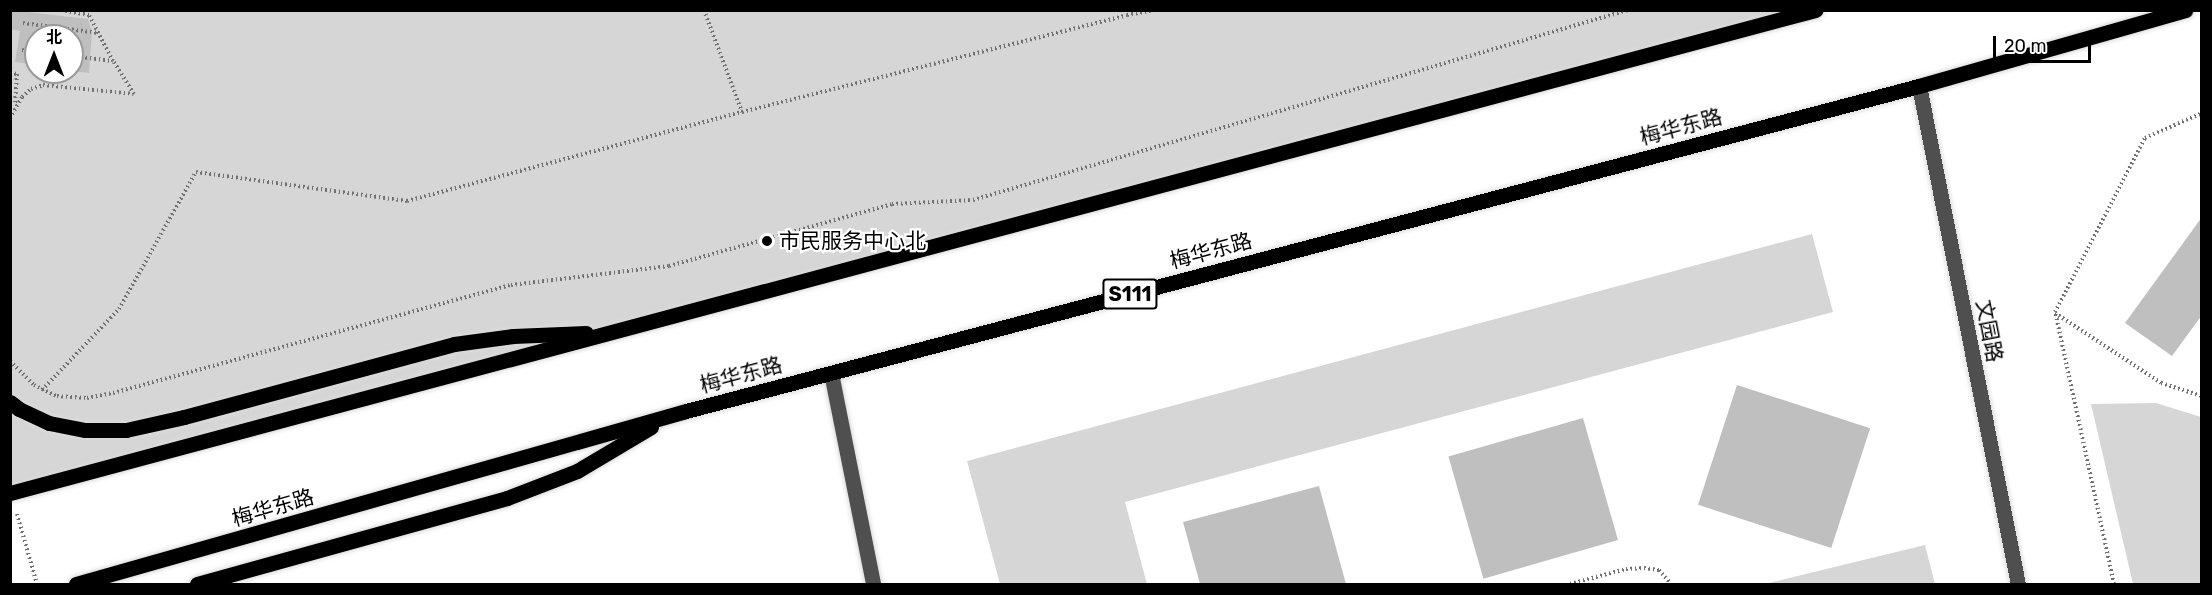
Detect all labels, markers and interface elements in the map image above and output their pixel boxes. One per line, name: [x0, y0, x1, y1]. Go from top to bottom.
north arrow: [24, 24, 84, 84]
scale bar: [1996, 24, 2094, 62]
text: 北: [46, 28, 62, 47]
text: 20 m: [2004, 35, 2046, 57]
street label: 梅华东路: [1637, 104, 1725, 150]
place label: 市民服务中心北: [779, 228, 926, 254]
street label: 梅华东路: [1167, 228, 1255, 274]
marker: 市民服务中心北: [760, 234, 774, 248]
road number: S111: [1102, 277, 1158, 311]
street label: 文园路: [1971, 298, 2007, 364]
street label: 梅华东路: [697, 352, 785, 398]
street label: 梅华东路: [229, 484, 317, 532]

